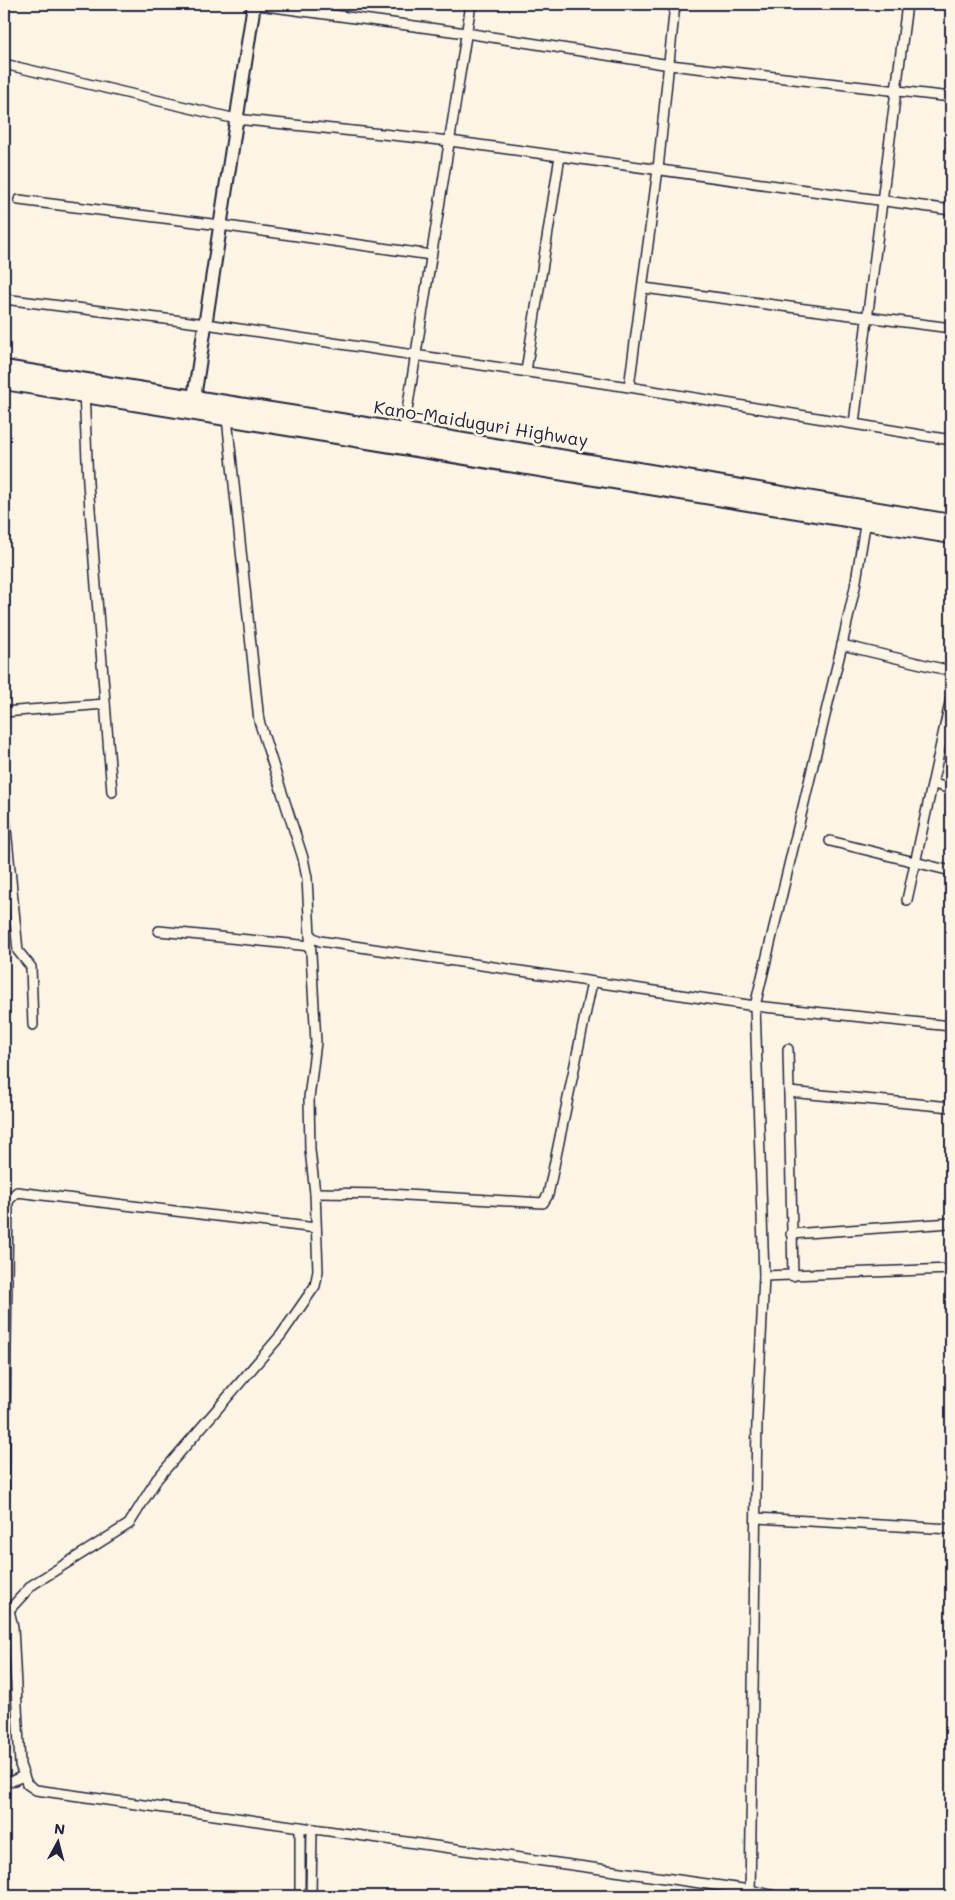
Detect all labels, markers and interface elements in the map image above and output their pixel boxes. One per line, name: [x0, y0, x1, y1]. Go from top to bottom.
street label: Kano-Maiduguri Highway: [372, 394, 590, 452]
north arrow: [32, 1818, 82, 1868]
text: N: [53, 1819, 66, 1839]

